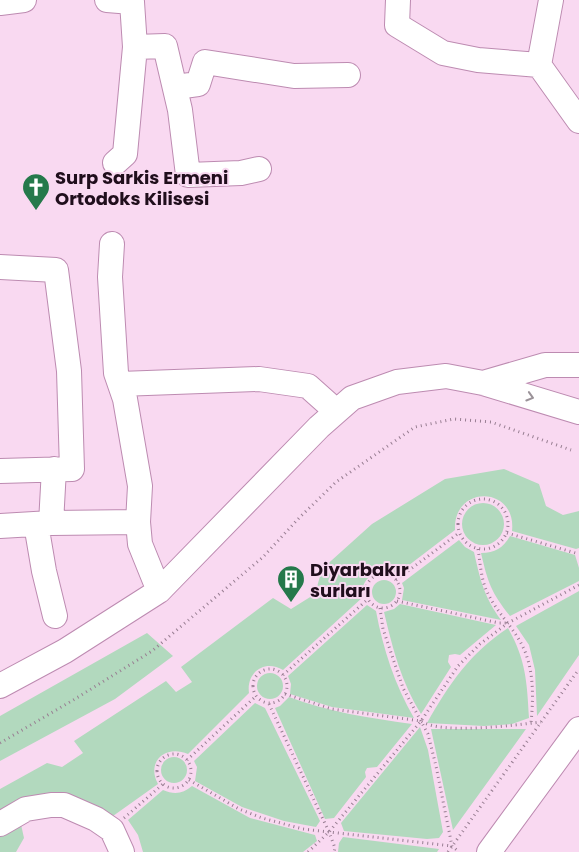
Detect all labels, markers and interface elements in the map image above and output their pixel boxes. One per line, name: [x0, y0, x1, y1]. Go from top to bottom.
place label: Surp Sarkis Ermeni Ortodoks Kilisesi: [55, 165, 228, 211]
church icon: Surp Sarkis Ermeni Ortodoks Kilisesi: [21, 172, 51, 211]
one-way arrow: [525, 392, 534, 402]
place label: Diyarbakır surları: [310, 557, 409, 603]
building icon: Diyarbakır surları: [276, 564, 306, 603]

